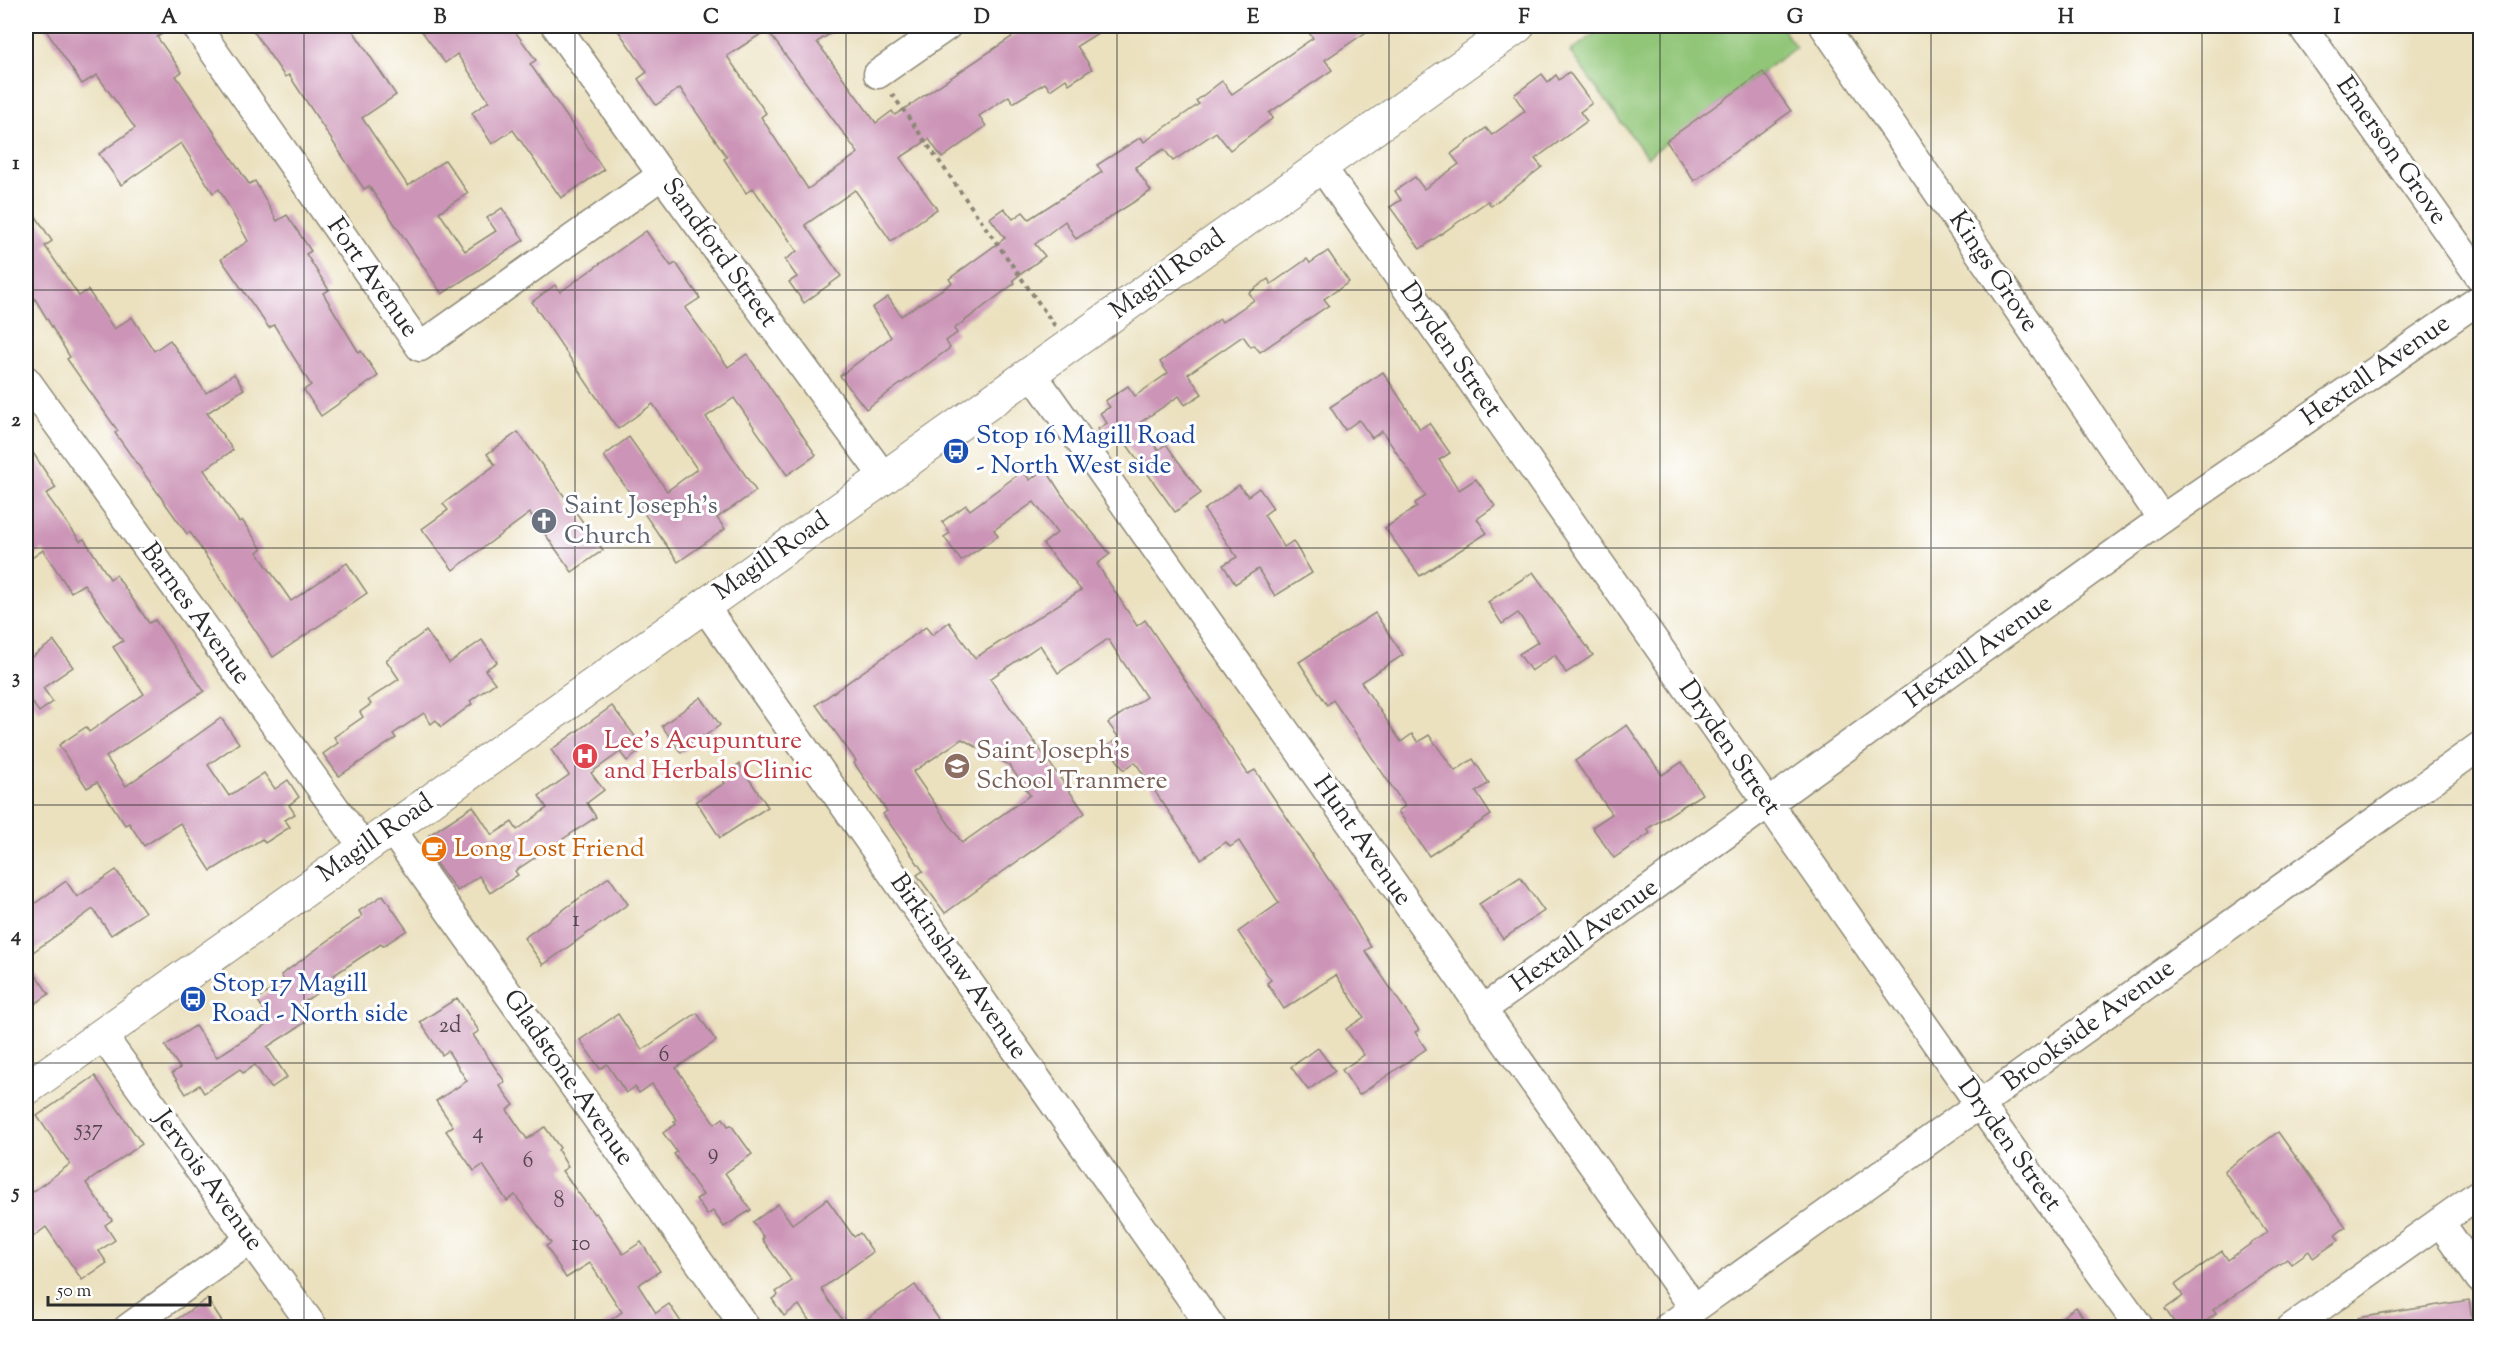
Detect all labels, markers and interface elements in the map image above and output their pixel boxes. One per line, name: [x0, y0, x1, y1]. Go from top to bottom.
text: A: [161, 4, 178, 33]
text: B: [434, 4, 447, 33]
text: C: [703, 4, 719, 33]
text: D: [974, 4, 990, 33]
text: E: [1247, 4, 1260, 33]
text: F: [1518, 4, 1530, 33]
text: G: [1787, 4, 1804, 33]
text: H: [2058, 4, 2074, 33]
text: I: [2334, 4, 2341, 33]
street label: Emerson Grove: [2326, 69, 2456, 233]
text: 1: [13, 150, 20, 179]
street label: Sandford Street: [652, 171, 786, 336]
street label: Kings Grove: [1939, 204, 2047, 340]
street label: Fort Avenue: [317, 210, 427, 346]
street label: Magill Road: [1103, 220, 1233, 329]
street label: Dryden Street: [1390, 275, 1510, 425]
street label: Hextall Avenue: [2294, 306, 2458, 436]
text: 2: [11, 407, 21, 436]
place label: Stop 16 Magill Road - North West side: [976, 418, 1196, 485]
bus stop icon: Stop 16 Magill Road - North West side: [941, 436, 971, 466]
place label: Saint Joseph's Church: [564, 488, 718, 555]
street label: Magill Road: [706, 503, 838, 611]
church icon: Saint Joseph's Church: [529, 506, 559, 536]
street label: Barnes Avenue: [131, 535, 259, 693]
street label: Hextall Avenue: [1898, 586, 2060, 718]
text: 3: [12, 664, 20, 693]
street label: Dryden Street: [1669, 673, 1789, 823]
place label: Lee's Acupunture and Herbals Clinic: [604, 723, 813, 790]
place label: Saint Joseph's School Tranmere: [976, 733, 1168, 800]
hospital icon: Lee's Acupunture and Herbals Clinic: [570, 741, 600, 771]
school or university icon: Saint Joseph's School Tranmere: [942, 751, 972, 781]
street label: Hunt Avenue: [1303, 768, 1421, 914]
street label: Magill Road: [310, 785, 442, 893]
place label: Long Lost Friend: [454, 831, 645, 868]
cafe icon: Long Lost Friend: [419, 834, 449, 864]
street label: Birkinshaw Avenue: [880, 867, 1036, 1067]
street label: Hextall Avenue: [1504, 870, 1666, 1002]
house number: 1: [572, 905, 580, 937]
text: 4: [10, 922, 21, 951]
street label: Brookside Avenue: [1995, 951, 2183, 1101]
place label: Stop 17 Magill Road - North side: [212, 966, 408, 1033]
street label: Gladstone Avenue: [493, 982, 643, 1174]
bus stop icon: Stop 17 Magill Road - North side: [178, 984, 208, 1014]
house number: 2d: [439, 1011, 461, 1043]
house number: 6: [659, 1040, 669, 1072]
street label: Dryden Street: [1948, 1070, 2070, 1220]
street label: Jervois Avenue: [143, 1101, 272, 1259]
house number: 537: [73, 1114, 103, 1146]
house number: 4: [472, 1117, 484, 1149]
house number: 9: [708, 1138, 718, 1170]
house number: 6: [523, 1146, 533, 1178]
text: 5: [11, 1179, 20, 1208]
house number: 8: [553, 1186, 565, 1218]
house number: 10: [572, 1229, 590, 1261]
scale bar: [48, 1269, 210, 1307]
text: 50 m: [56, 1279, 92, 1305]

